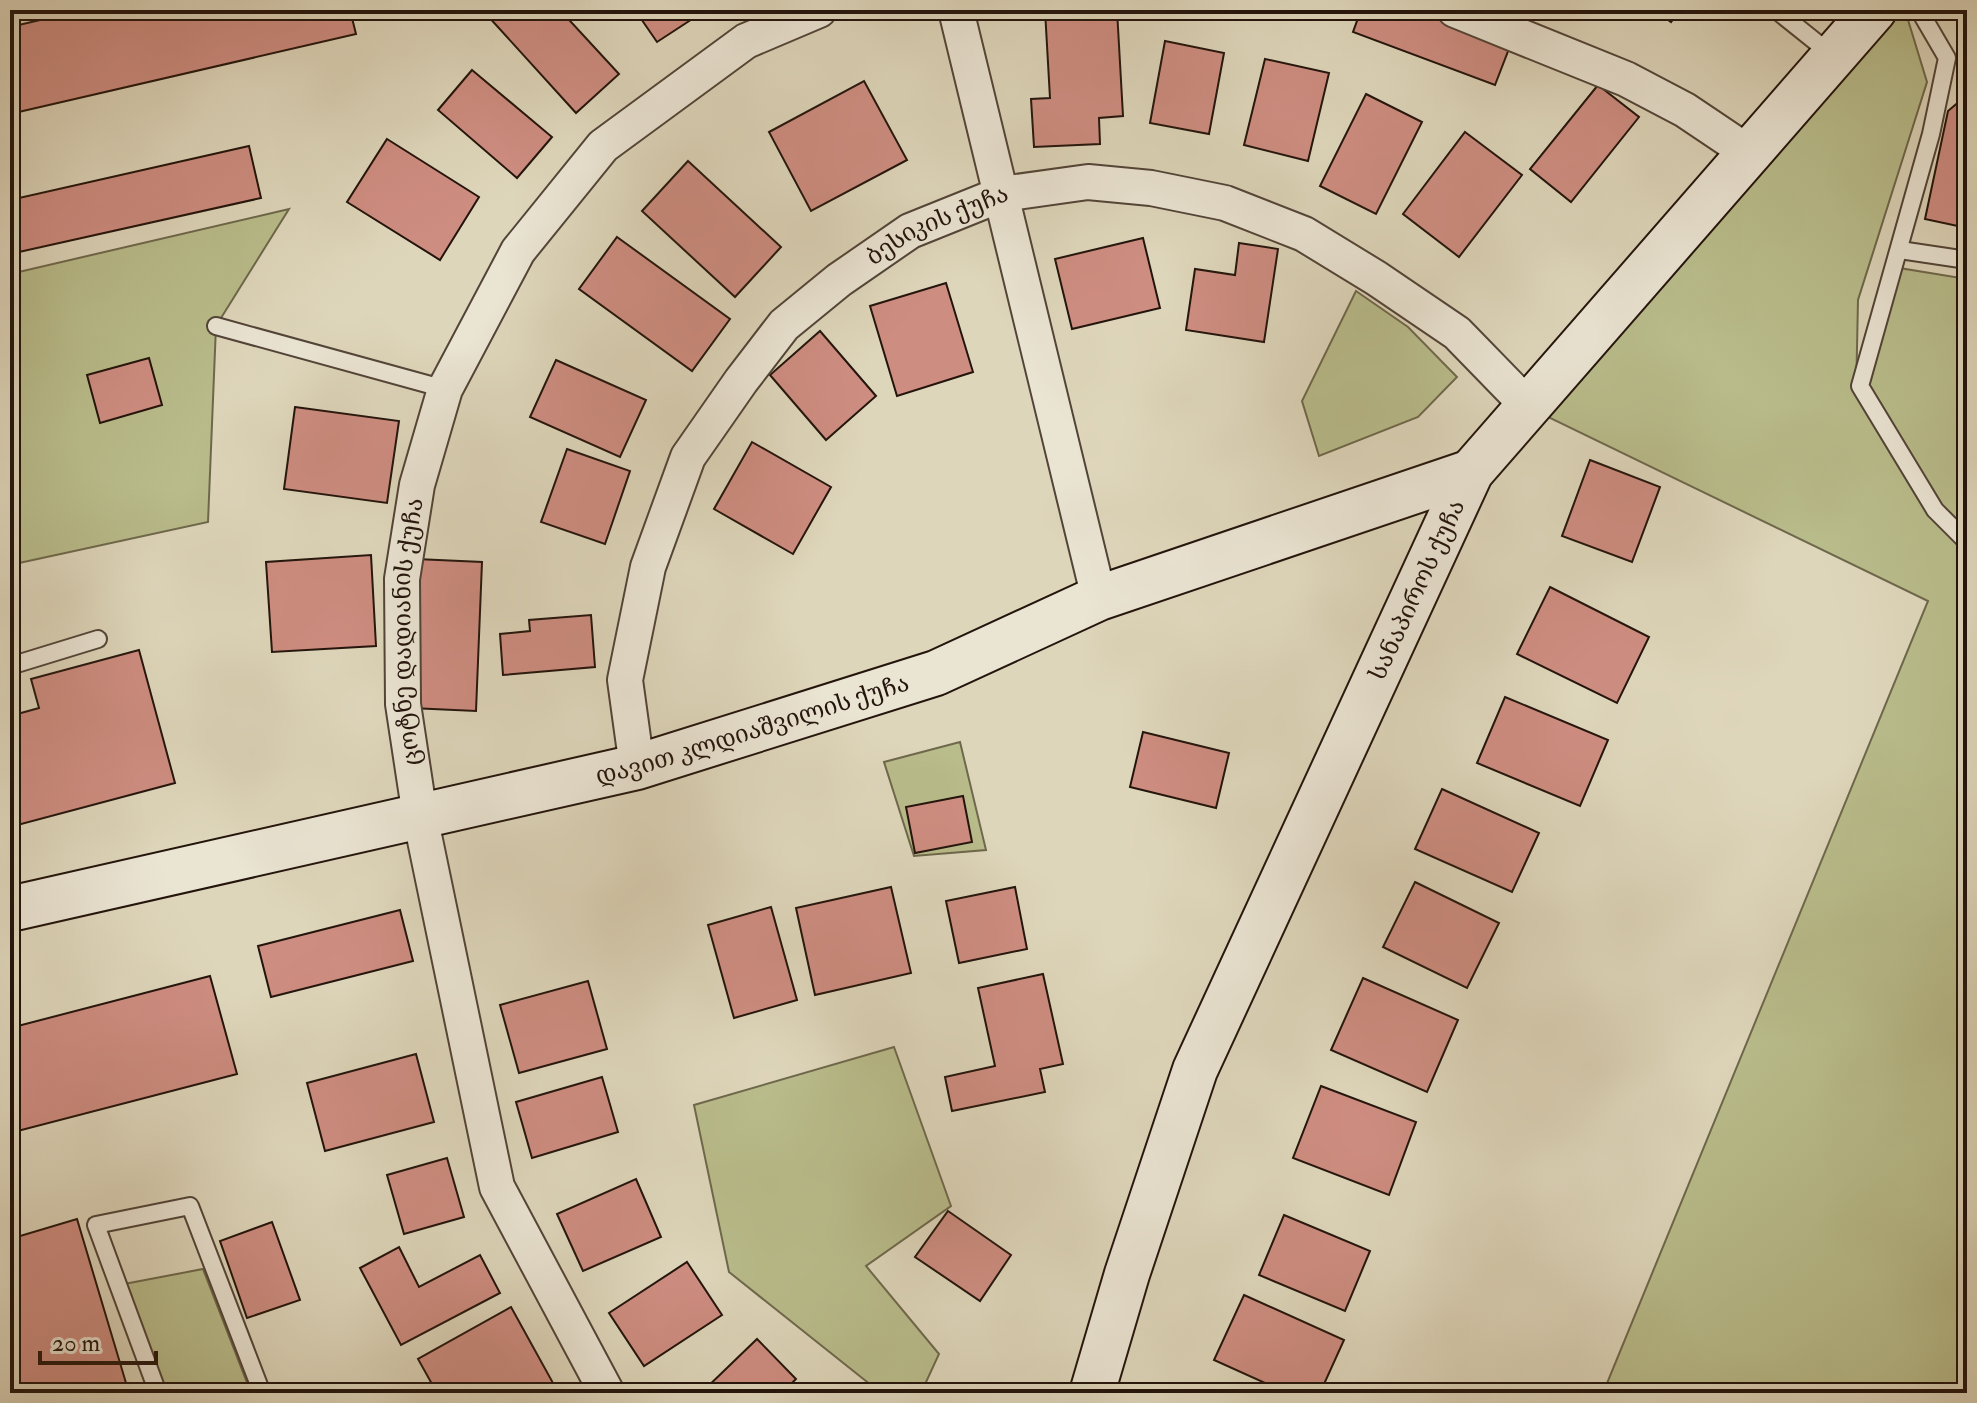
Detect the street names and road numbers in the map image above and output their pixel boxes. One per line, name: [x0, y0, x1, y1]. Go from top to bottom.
street label: ბესიკის ქუჩა: [860, 178, 1013, 272]
street label: სანაპიროს ქუჩა: [1362, 494, 1472, 685]
street label: ცოტნე დადიანის ქუჩა: [386, 496, 430, 768]
street label: დავით კლდიაშვილის ქუჩა: [593, 667, 913, 791]

